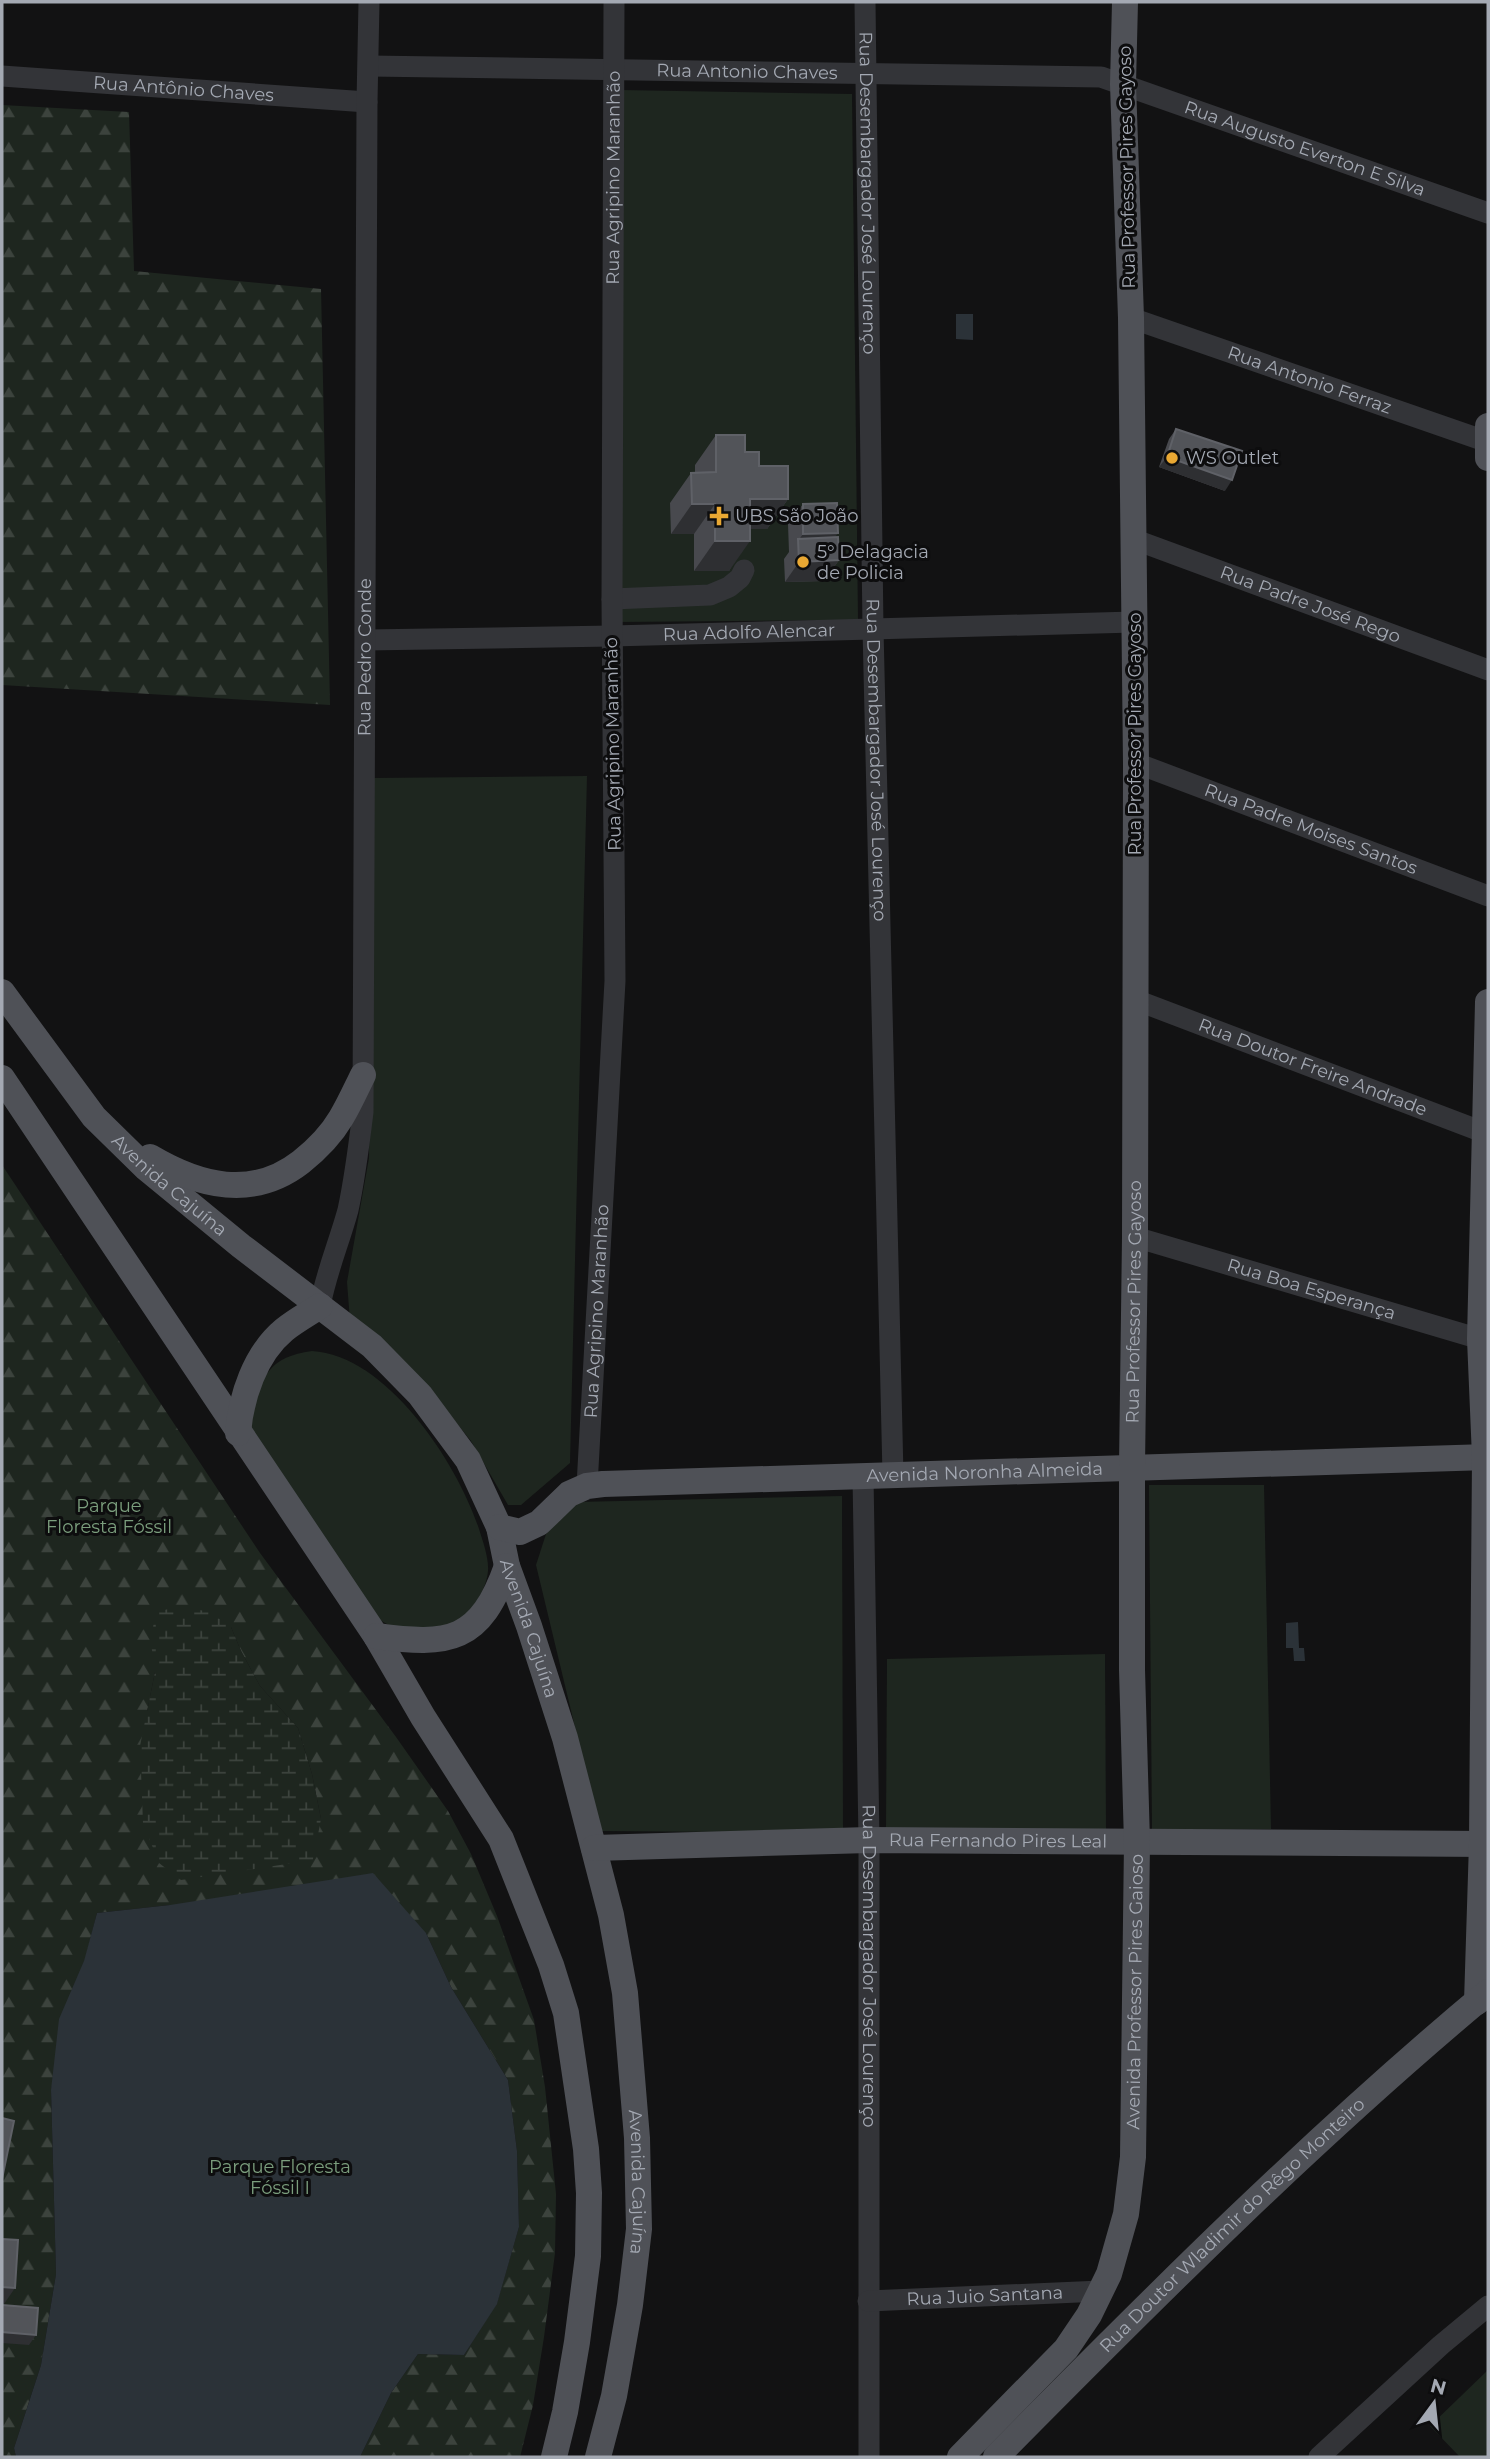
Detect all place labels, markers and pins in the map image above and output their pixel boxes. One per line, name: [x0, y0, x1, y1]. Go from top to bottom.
place label: WS Outlet: [1186, 447, 1279, 469]
marker: WS Outlet: [1164, 450, 1180, 466]
place label: UBS São João: [735, 505, 858, 527]
marker: UBS São João: [709, 506, 729, 526]
place label: 5° Delagacia de Policia: [817, 541, 929, 584]
marker: 5° Delagacia de Policia: [795, 554, 811, 570]

